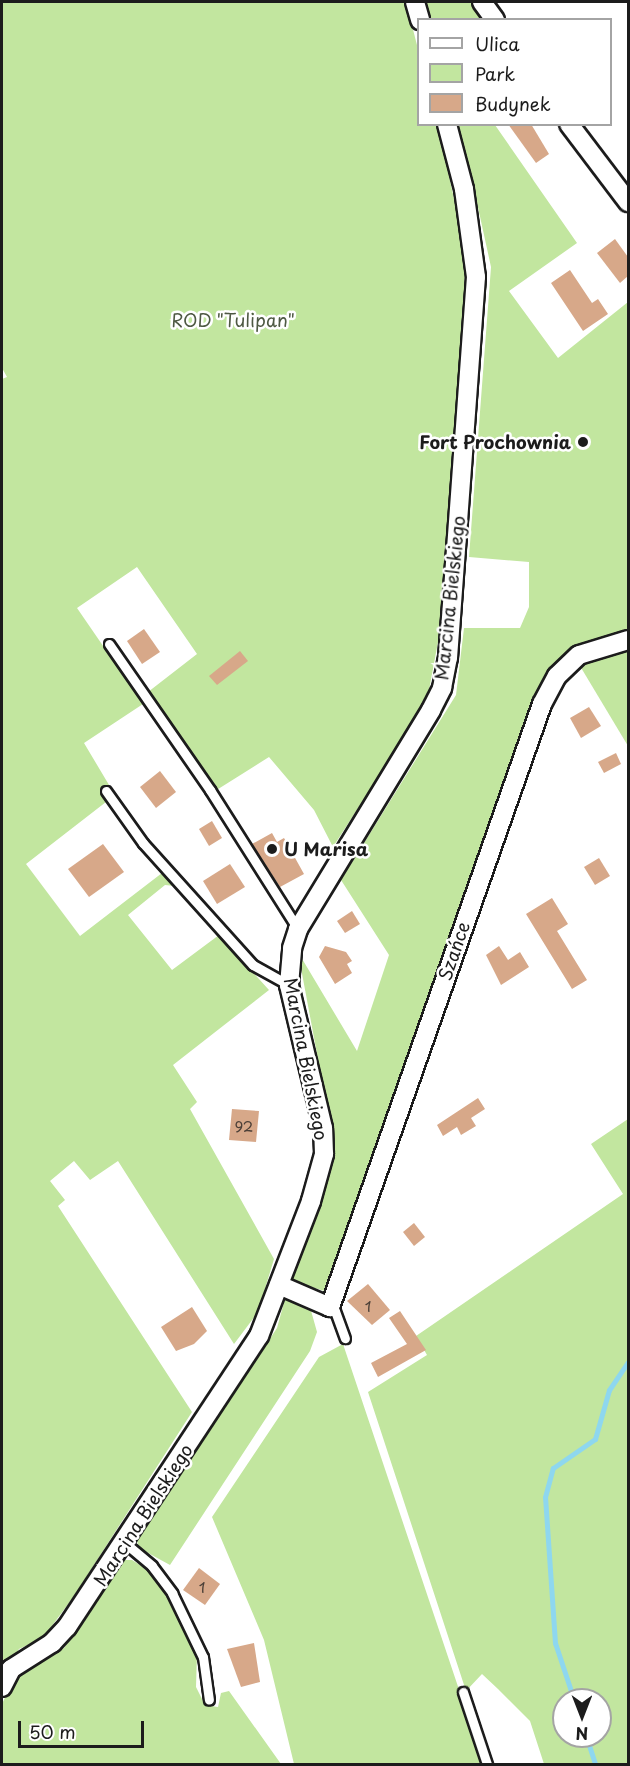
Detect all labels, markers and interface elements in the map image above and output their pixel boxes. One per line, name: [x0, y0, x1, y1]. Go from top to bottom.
legend: [417, 18, 612, 126]
text: Ulica: [475, 30, 520, 57]
text: Park: [475, 60, 515, 87]
text: Budynek: [475, 90, 551, 117]
park label: ROD "Tulipan": [170, 309, 296, 331]
place label: Fort Prochownia: [419, 431, 571, 453]
marker: Fort Prochownia: [576, 435, 590, 449]
street label: Marcina Bielskiego: [431, 514, 469, 682]
place label: U Marisa: [284, 838, 368, 860]
marker: U Marisa: [265, 842, 279, 856]
street label: Szańce: [434, 919, 474, 983]
street label: Marcina Bielskiego: [280, 976, 332, 1142]
house number: 92: [235, 1117, 253, 1135]
house number: 1: [365, 1297, 371, 1315]
street label: Marcina Bielskiego: [89, 1440, 197, 1590]
house number: 1: [199, 1578, 205, 1596]
north arrow: [552, 1688, 612, 1748]
scale bar: [21, 1709, 147, 1747]
text: 50 m: [29, 1718, 76, 1745]
text: N: [576, 1722, 588, 1746]

